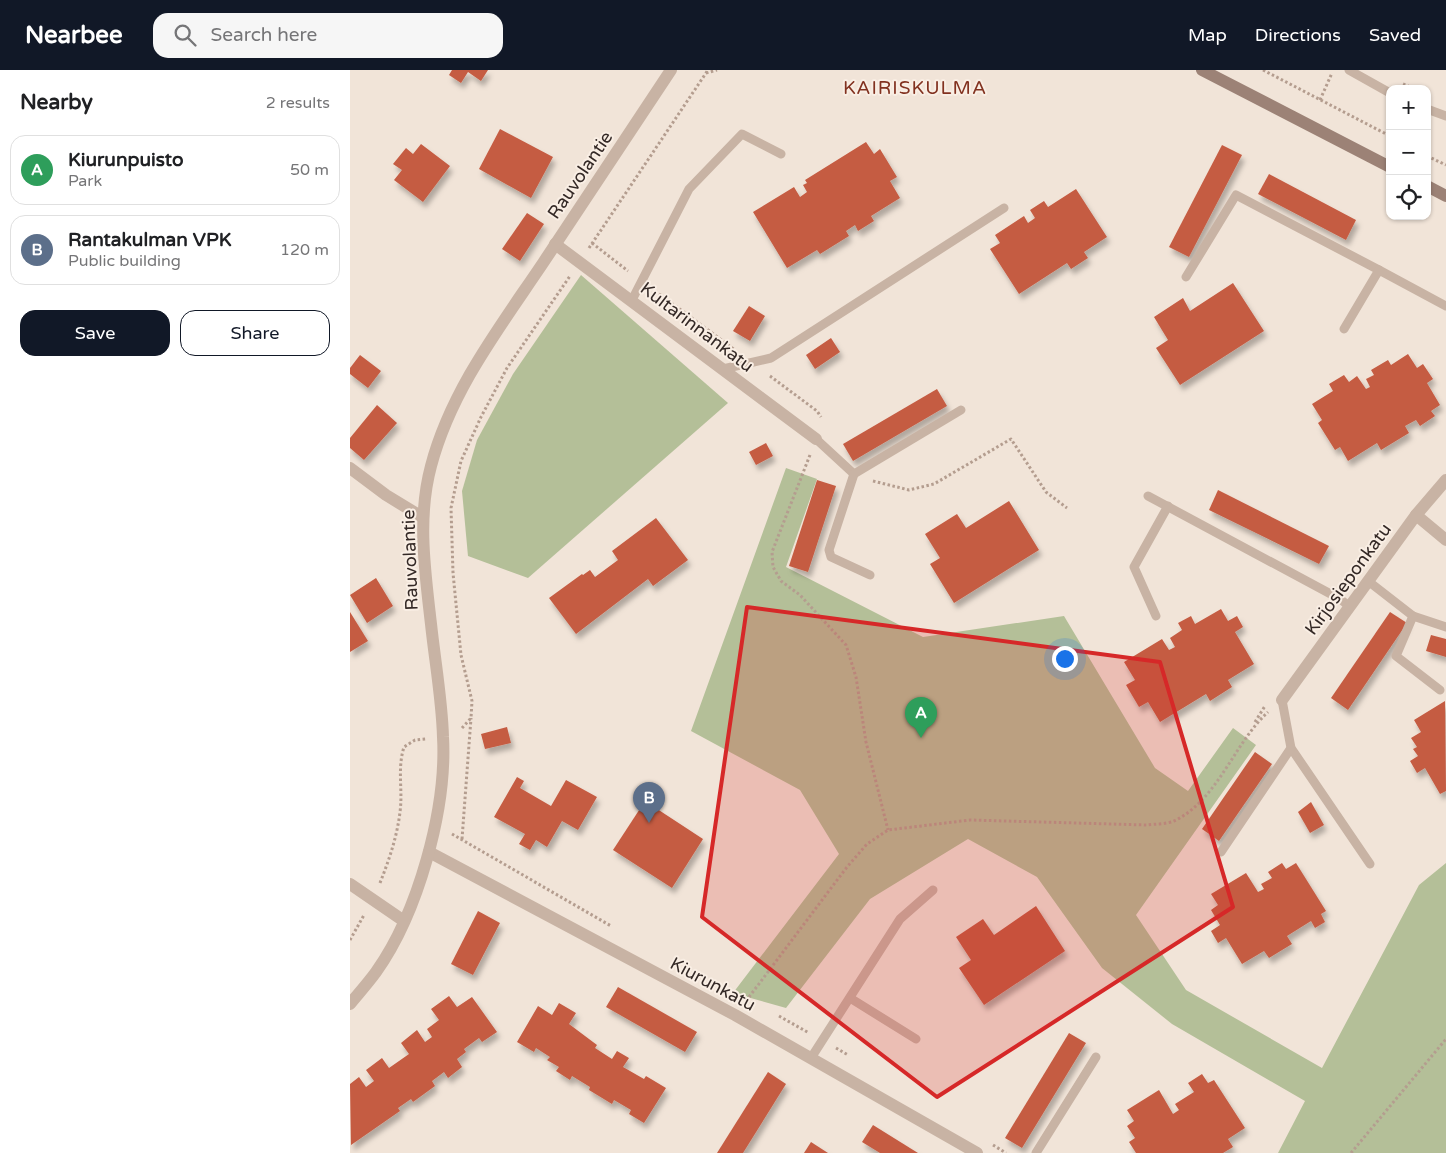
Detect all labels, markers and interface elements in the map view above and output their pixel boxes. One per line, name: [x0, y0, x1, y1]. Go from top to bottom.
search box: [153, 13, 503, 58]
text: Nearbee: [25, 21, 123, 50]
icon: search: [171, 21, 199, 49]
text: Search here: [211, 24, 317, 46]
text: Map: [1188, 24, 1227, 46]
text: Directions: [1255, 24, 1341, 46]
text: Saved: [1369, 24, 1421, 46]
district label: KAIRISKULMA: [843, 77, 987, 99]
map controls: [1386, 85, 1431, 220]
button: +: [1386, 85, 1431, 130]
text: Nearby: [20, 90, 93, 115]
text: 2 results: [266, 93, 330, 113]
street label: Rauvolantie: [543, 127, 617, 223]
button: −: [1386, 130, 1431, 175]
text: Kiurunpuisto: [68, 149, 183, 171]
text: A: [31, 160, 43, 180]
text: 50 m: [290, 160, 329, 180]
text: Park: [68, 171, 102, 191]
button: locate: [1386, 175, 1431, 220]
text: Rantakulman VPK: [68, 229, 231, 251]
text: B: [31, 240, 43, 260]
text: 120 m: [280, 240, 329, 260]
text: Public building: [68, 251, 181, 271]
street label: Kultarinnankatu: [636, 277, 758, 377]
button: Save: [20, 310, 170, 356]
button: Share: [180, 310, 330, 356]
street label: Rauvolantie: [397, 509, 423, 611]
street label: Kirjosieponkatu: [1300, 519, 1396, 639]
your location: [1052, 646, 1078, 672]
pin: A: [905, 697, 937, 738]
pin: B: [633, 782, 665, 823]
street label: Kiurunkatu: [666, 952, 760, 1016]

